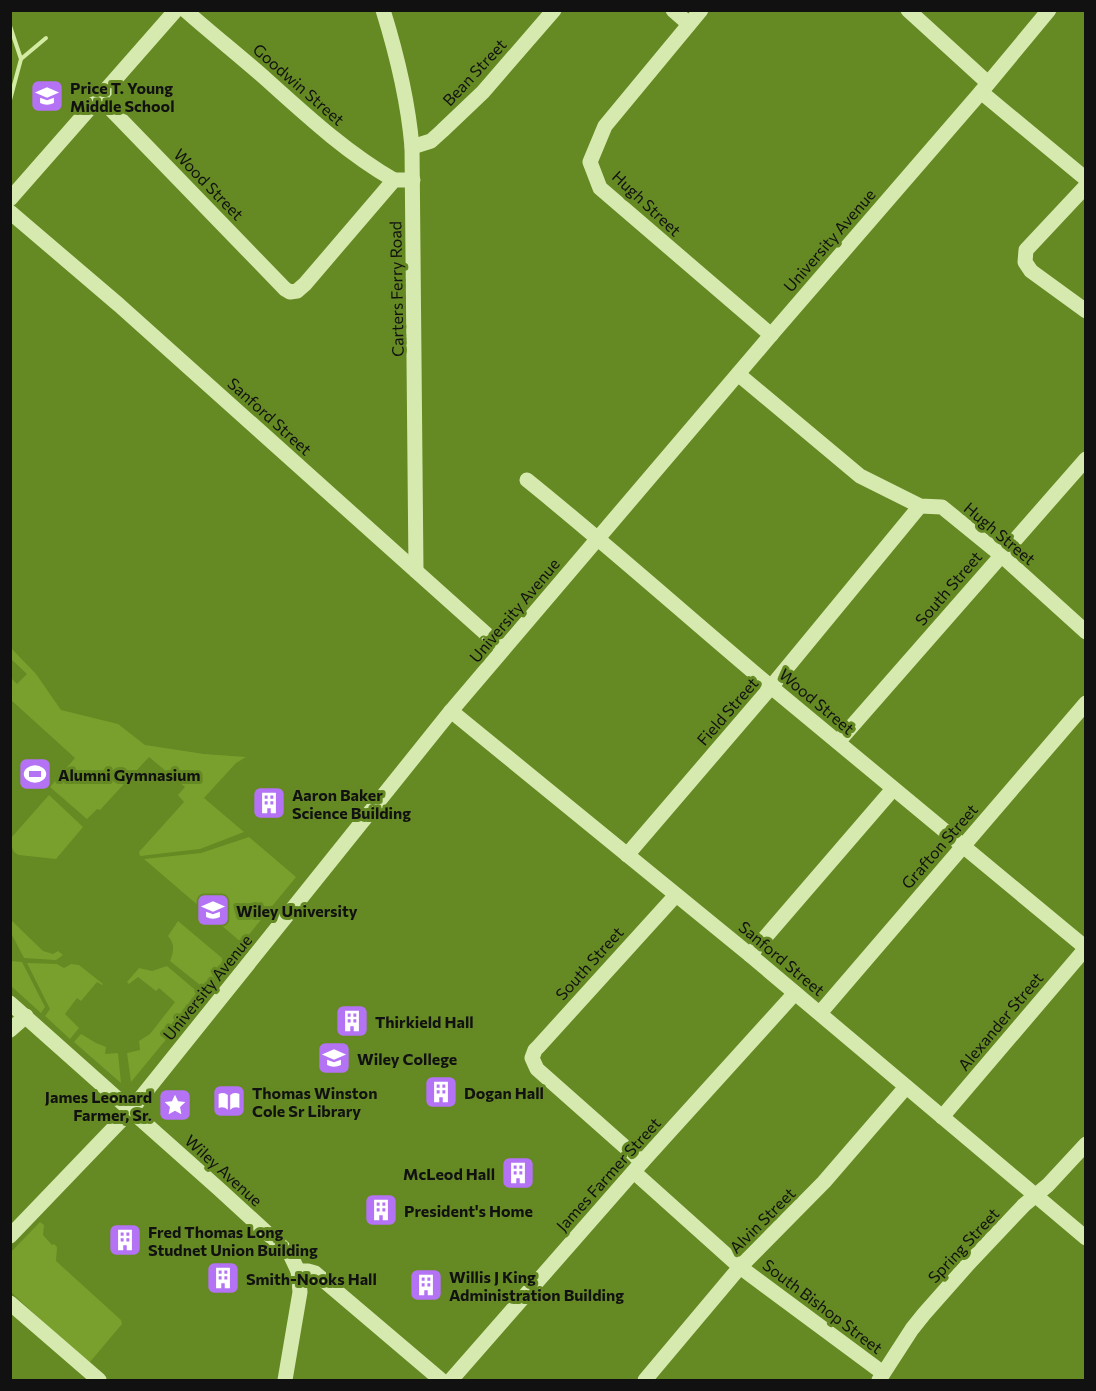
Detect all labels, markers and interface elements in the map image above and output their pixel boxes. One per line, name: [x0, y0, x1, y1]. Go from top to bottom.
street label: Bean Street: [438, 34, 510, 109]
street label: Goodwin Street: [250, 39, 349, 129]
school or university icon: Price T. Young Middle School: [29, 78, 65, 114]
place label: Price T. Young Middle School: [70, 78, 175, 115]
street label: Wood Street: [170, 144, 248, 224]
street label: Hugh Street: [609, 166, 686, 240]
street label: University Avenue: [779, 185, 879, 295]
street label: Carters Ferry Road: [385, 221, 407, 357]
street label: Sanford Street: [224, 373, 316, 459]
street label: Hugh Street: [961, 498, 1040, 569]
street label: South Street: [911, 547, 986, 629]
street label: University Avenue: [465, 554, 563, 666]
street label: Wood Street: [776, 664, 859, 738]
street label: Field Street: [692, 673, 762, 749]
sports icon: Alumni Gymnasium: [17, 756, 53, 792]
place label: Alumni Gymnasium: [58, 765, 200, 784]
building icon: Aaron Baker Science Building: [251, 785, 287, 821]
place label: Aaron Baker Science Building: [292, 785, 411, 822]
street label: Grafton Street: [897, 799, 981, 892]
school or university icon: Wiley University: [195, 892, 231, 928]
place label: Wiley University: [236, 901, 358, 920]
street label: Sanford Street: [735, 917, 829, 1000]
street label: South Street: [551, 922, 627, 1004]
street label: University Avenue: [159, 930, 255, 1044]
street label: Alexander Street: [954, 968, 1047, 1074]
building icon: Thirkield Hall: [334, 1003, 370, 1039]
place label: Thirkield Hall: [375, 1012, 474, 1031]
school or university icon: Wiley College: [316, 1040, 352, 1076]
place label: Wiley College: [357, 1049, 457, 1068]
building icon: Dogan Hall: [423, 1074, 459, 1110]
library icon: Thomas Winston Cole Sr Library: [211, 1083, 247, 1119]
place label: Thomas Winston Cole Sr Library: [252, 1083, 377, 1120]
place label: Dogan Hall: [464, 1083, 544, 1102]
place label: James Leonard Farmer, Sr.: [45, 1087, 152, 1124]
place icon: James Leonard Farmer, Sr.: [157, 1087, 193, 1123]
street label: James Farmer Street: [552, 1113, 664, 1235]
street label: Wiley Avenue: [181, 1130, 267, 1210]
building icon: McLeod Hall: [500, 1155, 536, 1191]
place label: McLeod Hall: [403, 1164, 495, 1183]
street label: Alvin Street: [725, 1183, 799, 1257]
building icon: President's Home: [363, 1192, 399, 1228]
place label: President's Home: [404, 1201, 533, 1220]
street label: Spring Street: [923, 1203, 1003, 1286]
building icon: Fred Thomas Long Studnet Union Building: [107, 1222, 143, 1258]
place label: Fred Thomas Long Studnet Union Building: [148, 1222, 318, 1259]
street label: South Bishop Street: [759, 1255, 887, 1357]
building icon: Smith-Nooks Hall: [205, 1260, 241, 1296]
building icon: Willis J King Administration Building: [408, 1267, 444, 1303]
place label: Willis J King Administration Building: [449, 1267, 624, 1304]
place label: Smith-Nooks Hall: [246, 1269, 377, 1288]

